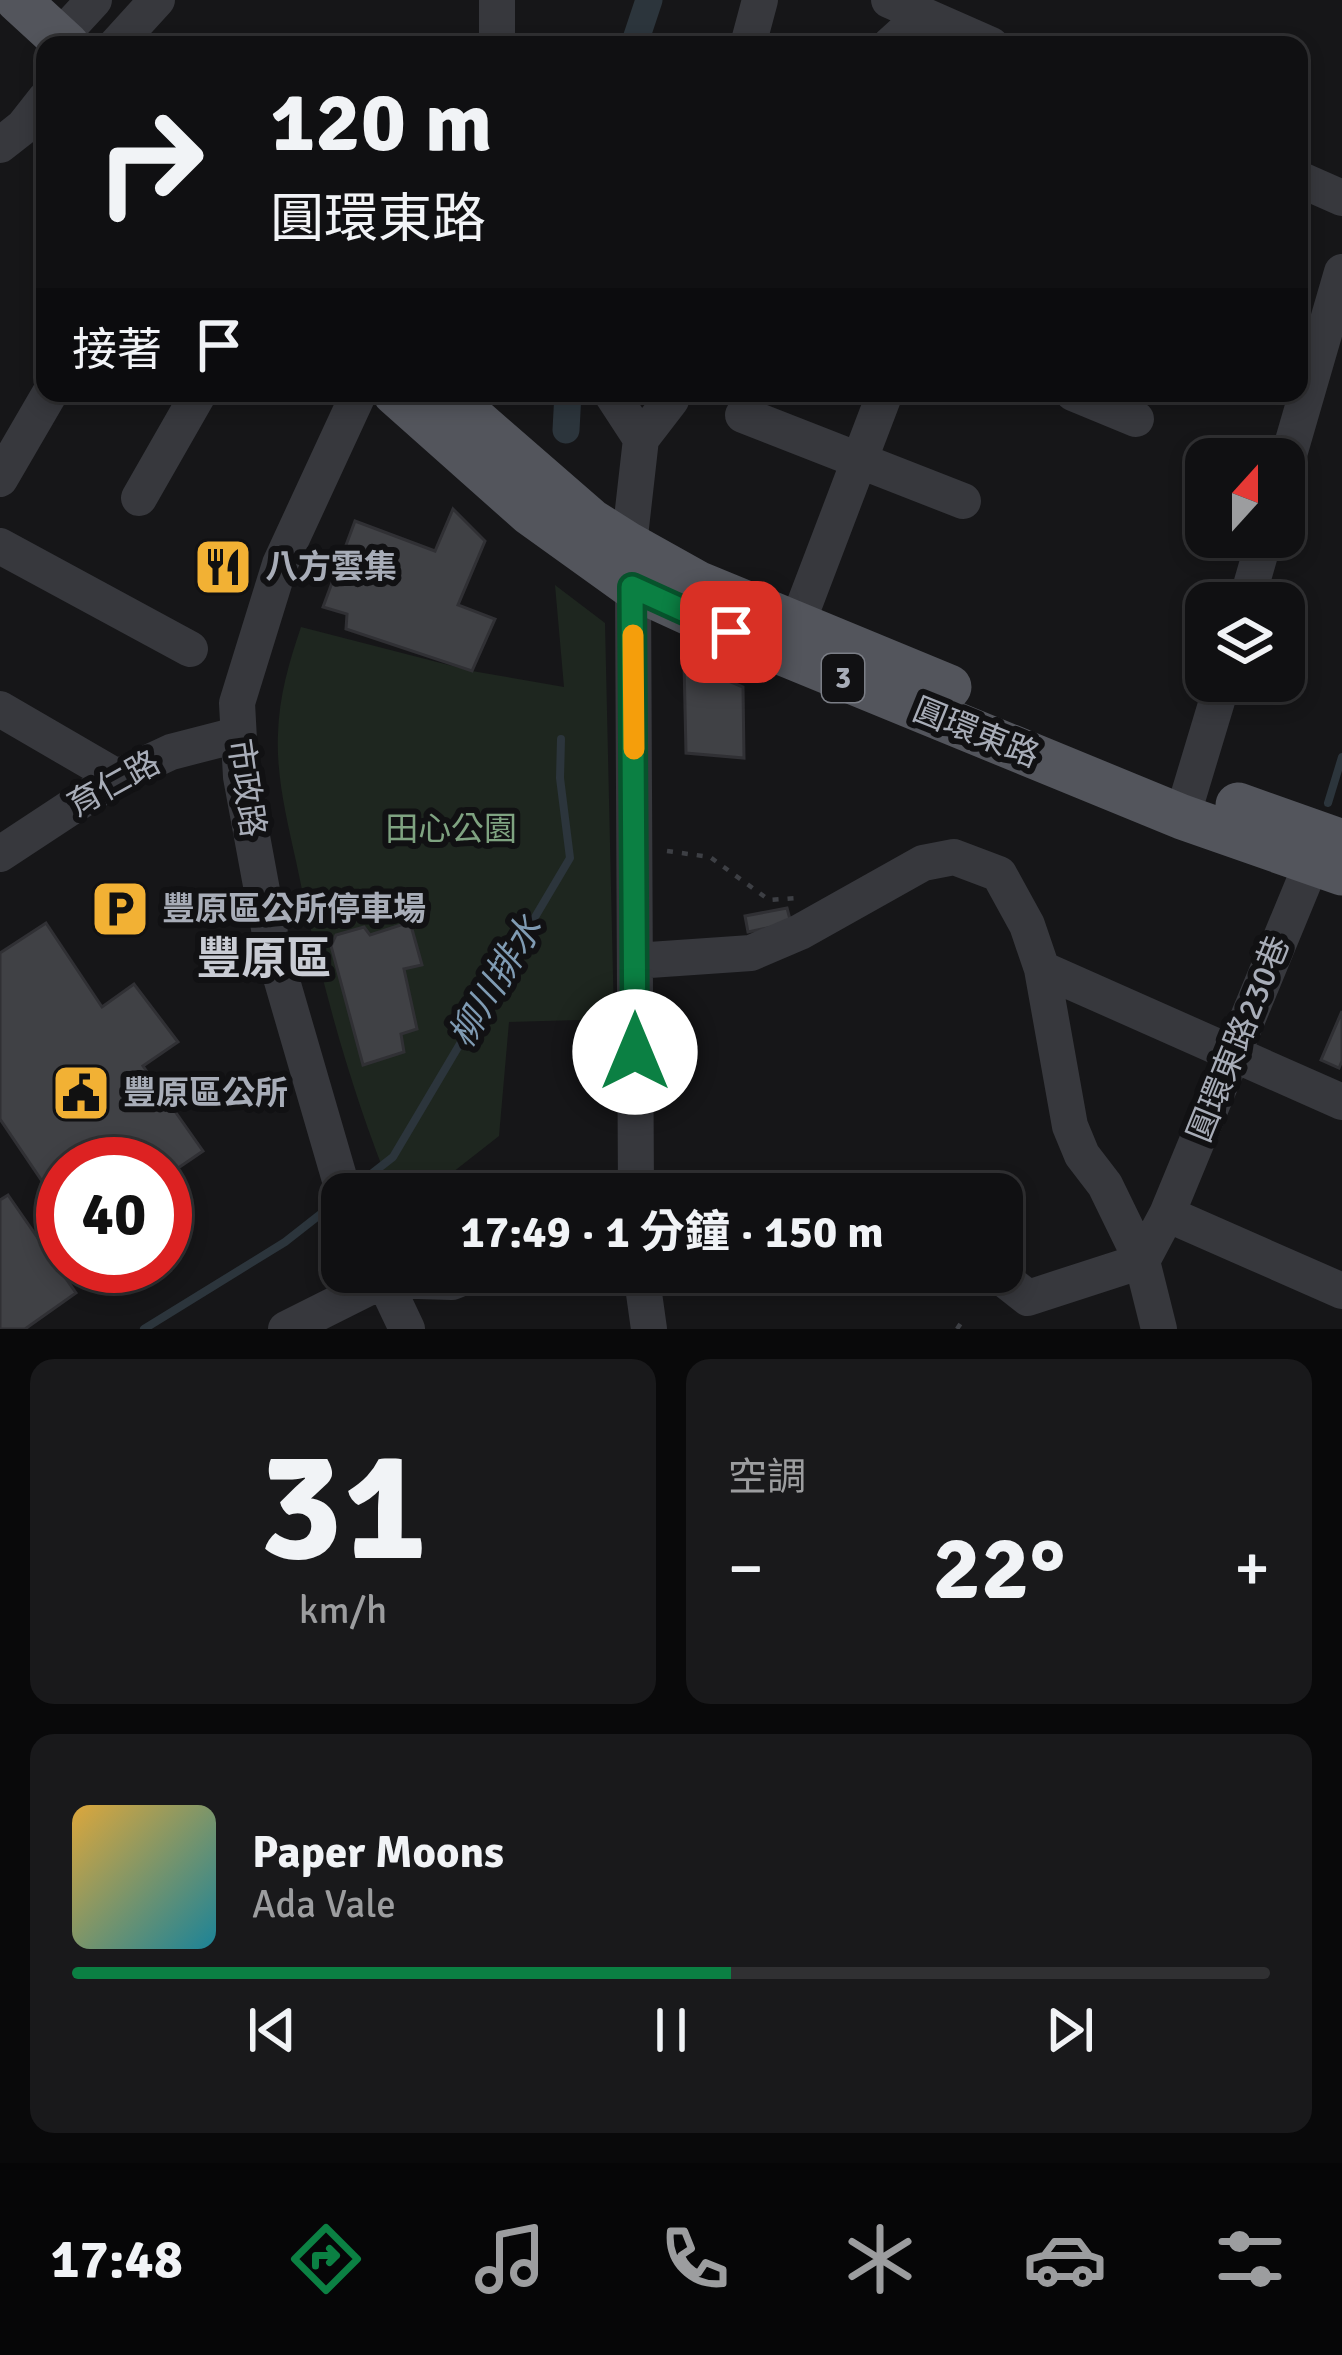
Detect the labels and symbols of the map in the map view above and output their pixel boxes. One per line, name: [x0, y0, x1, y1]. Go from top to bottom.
north arrow: [1185, 438, 1305, 558]
restaurant icon: 八方雲集: [192, 536, 254, 598]
place label: 八方雲集: [265, 547, 397, 588]
pin: [680, 581, 782, 683]
road number: 3: [822, 654, 864, 702]
street label: 圓環東路: [907, 689, 1045, 777]
street label: 市政路: [219, 736, 273, 840]
street label: 育仁路: [61, 742, 167, 826]
park label: 田心公園: [385, 809, 517, 850]
parking icon: 豐原區公所停車場: [89, 878, 151, 940]
place label: 豐原區公所停車場: [162, 889, 426, 930]
water label: 柳川排水: [440, 907, 553, 1055]
street label: 圓環東路230巷: [1179, 930, 1299, 1148]
district label: 豐原區: [196, 932, 332, 987]
position arrow: [572, 989, 698, 1115]
public building icon: 豐原區公所: [50, 1062, 112, 1124]
place label: 豐原區公所: [123, 1073, 288, 1114]
speed limit sign: 40: [36, 1137, 192, 1293]

